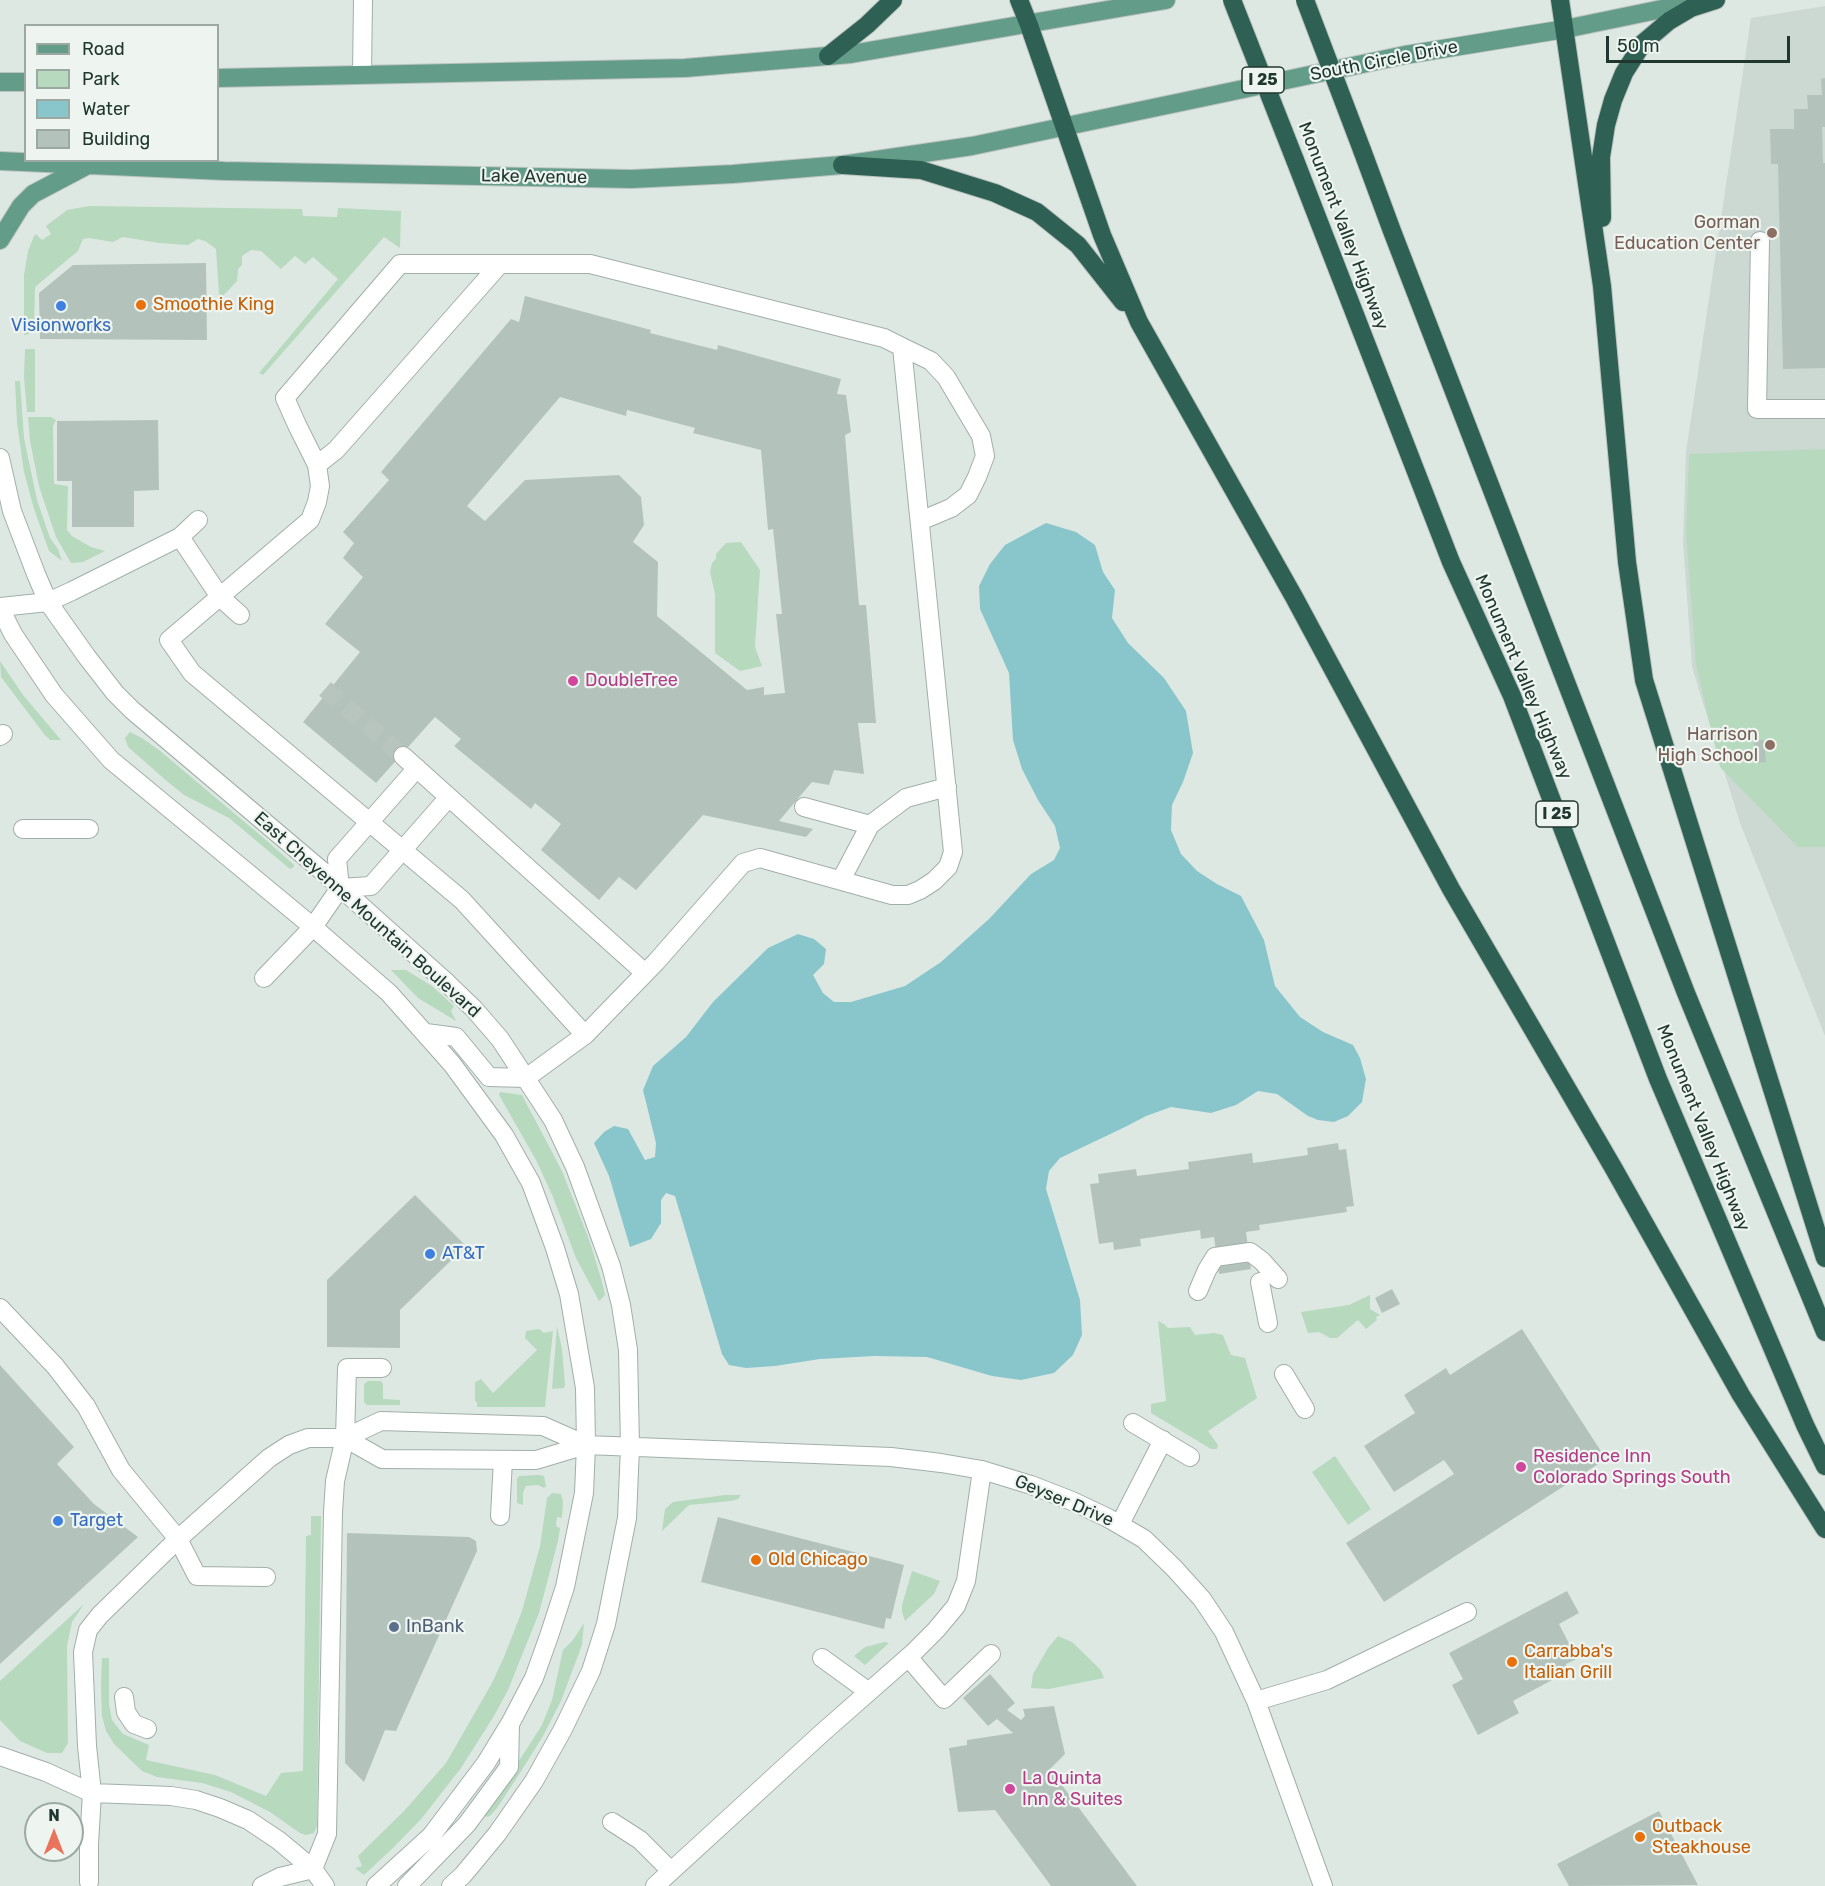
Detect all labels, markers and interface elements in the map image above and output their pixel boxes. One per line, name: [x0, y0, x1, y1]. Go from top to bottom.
legend: [24, 24, 219, 162]
scale bar: [1609, 24, 1794, 62]
text: 50 m: [1617, 35, 1660, 57]
street label: South Circle Drive: [1308, 36, 1460, 86]
text: Road: [82, 38, 125, 60]
road number: I 25: [1242, 67, 1284, 93]
text: Park: [82, 68, 119, 90]
text: Water: [82, 98, 130, 120]
street label: Monument Valley Highway: [1293, 119, 1393, 333]
text: Building: [82, 128, 150, 150]
street label: Lake Avenue: [481, 165, 587, 189]
place label: Gorman Education Center: [1614, 212, 1760, 254]
marker: Gorman Education Center: [1765, 226, 1779, 240]
place label: Smoothie King: [153, 294, 274, 316]
marker: Smoothie King: [134, 298, 148, 312]
marker: Visionworks: [54, 299, 68, 313]
place label: Visionworks: [11, 315, 111, 337]
street label: Monument Valley Highway: [1470, 571, 1576, 783]
place label: DoubleTree: [585, 670, 678, 692]
marker: DoubleTree: [566, 674, 580, 688]
place label: Harrison High School: [1658, 724, 1758, 766]
marker: Harrison High School: [1763, 738, 1777, 752]
road number: I 25: [1536, 801, 1578, 827]
street label: East Cheyenne Mountain Boulevard: [249, 808, 485, 1022]
street label: Monument Valley Highway: [1652, 1022, 1754, 1234]
place label: AT&T: [442, 1243, 485, 1265]
marker: AT&T: [423, 1247, 437, 1261]
place label: Residence Inn Colorado Springs South: [1533, 1446, 1731, 1488]
marker: Residence Inn Colorado Springs South: [1514, 1460, 1528, 1474]
street label: Geyser Drive: [1011, 1470, 1117, 1532]
place label: Target: [70, 1510, 123, 1532]
marker: Target: [51, 1514, 65, 1528]
place label: Old Chicago: [768, 1549, 868, 1571]
marker: Old Chicago: [749, 1553, 763, 1567]
place label: InBank: [406, 1616, 464, 1638]
marker: InBank: [387, 1620, 401, 1634]
place label: Carrabba's Italian Grill: [1524, 1641, 1613, 1684]
marker: Carrabba's Italian Grill: [1505, 1655, 1519, 1669]
place label: La Quinta Inn & Suites: [1022, 1768, 1123, 1810]
marker: La Quinta Inn & Suites: [1003, 1782, 1017, 1796]
north arrow: [24, 1802, 84, 1862]
text: N: [48, 1806, 60, 1825]
place label: Outback Steakhouse: [1652, 1816, 1751, 1858]
marker: Outback Steakhouse: [1633, 1830, 1647, 1844]

